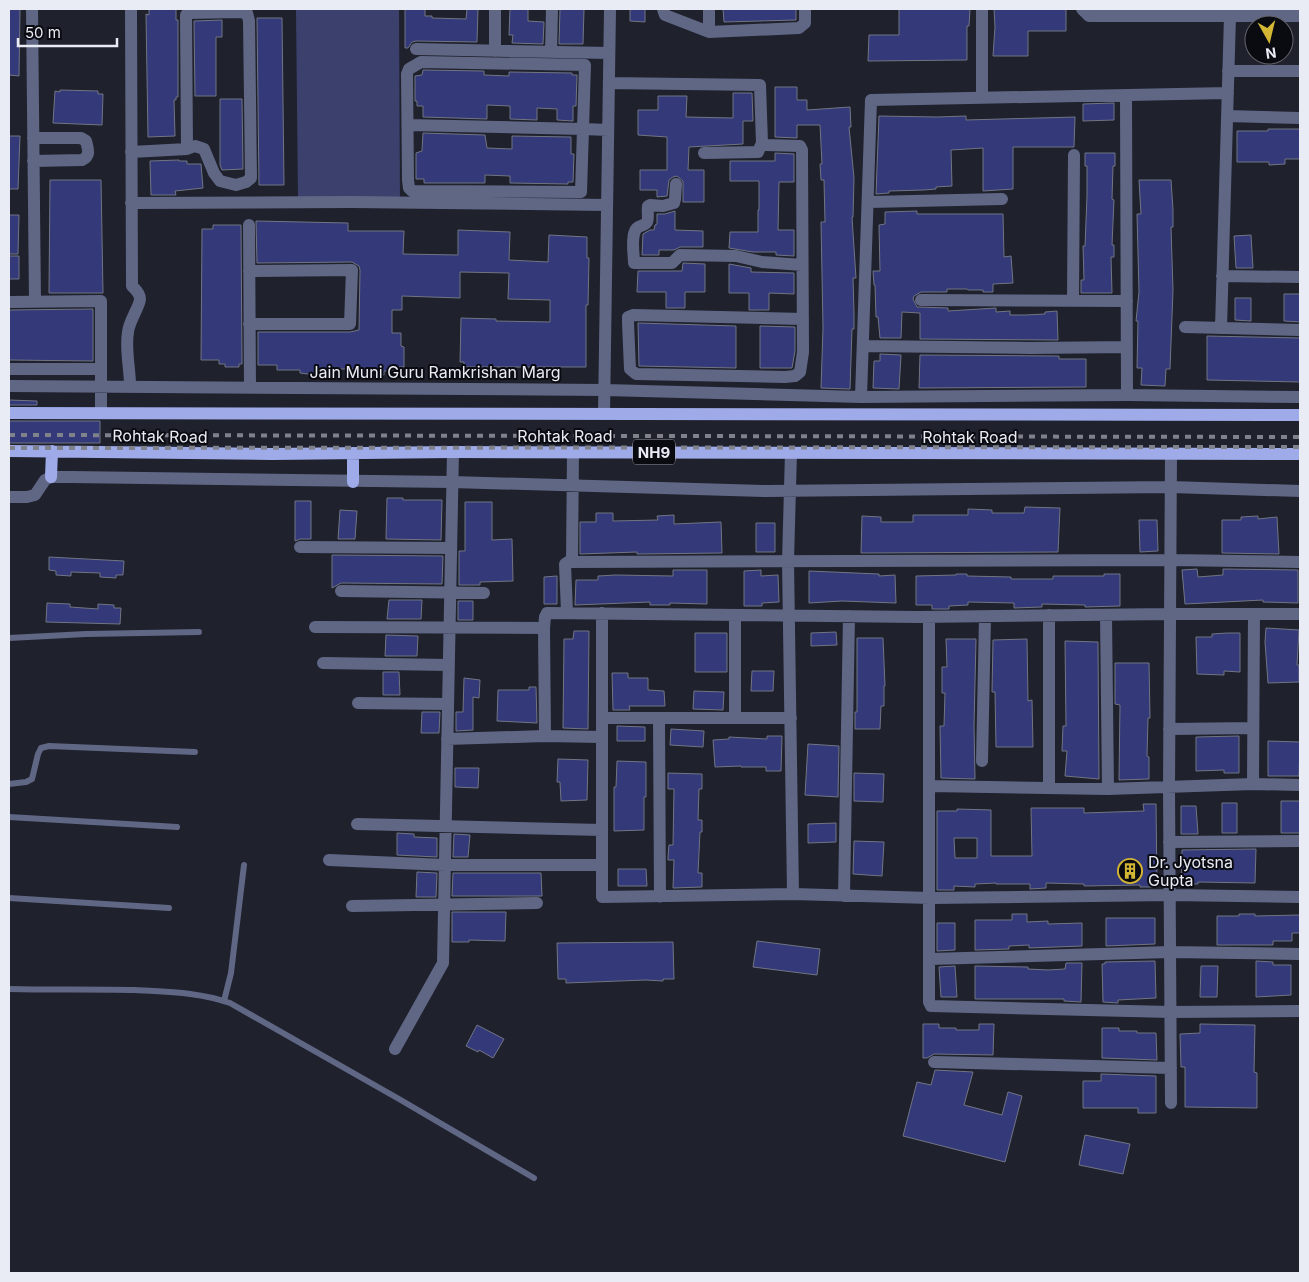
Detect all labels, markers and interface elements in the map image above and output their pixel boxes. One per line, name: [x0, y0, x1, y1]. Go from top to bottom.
scale bar: [18, 15, 116, 47]
north arrow: [1244, 15, 1294, 65]
text: 50 m: [25, 23, 61, 42]
text: N: [1264, 44, 1277, 63]
street label: Jain Muni Guru Ramkrishan Marg: [309, 362, 561, 382]
street label: Rohtak Road: [112, 425, 208, 447]
street label: Rohtak Road: [517, 426, 613, 446]
street label: Rohtak Road: [922, 427, 1018, 447]
road number: NH9: [633, 440, 675, 464]
place label: Dr. Jyotsna Gupta: [1148, 852, 1233, 890]
building icon: Dr. Jyotsna Gupta: [1117, 858, 1143, 884]

